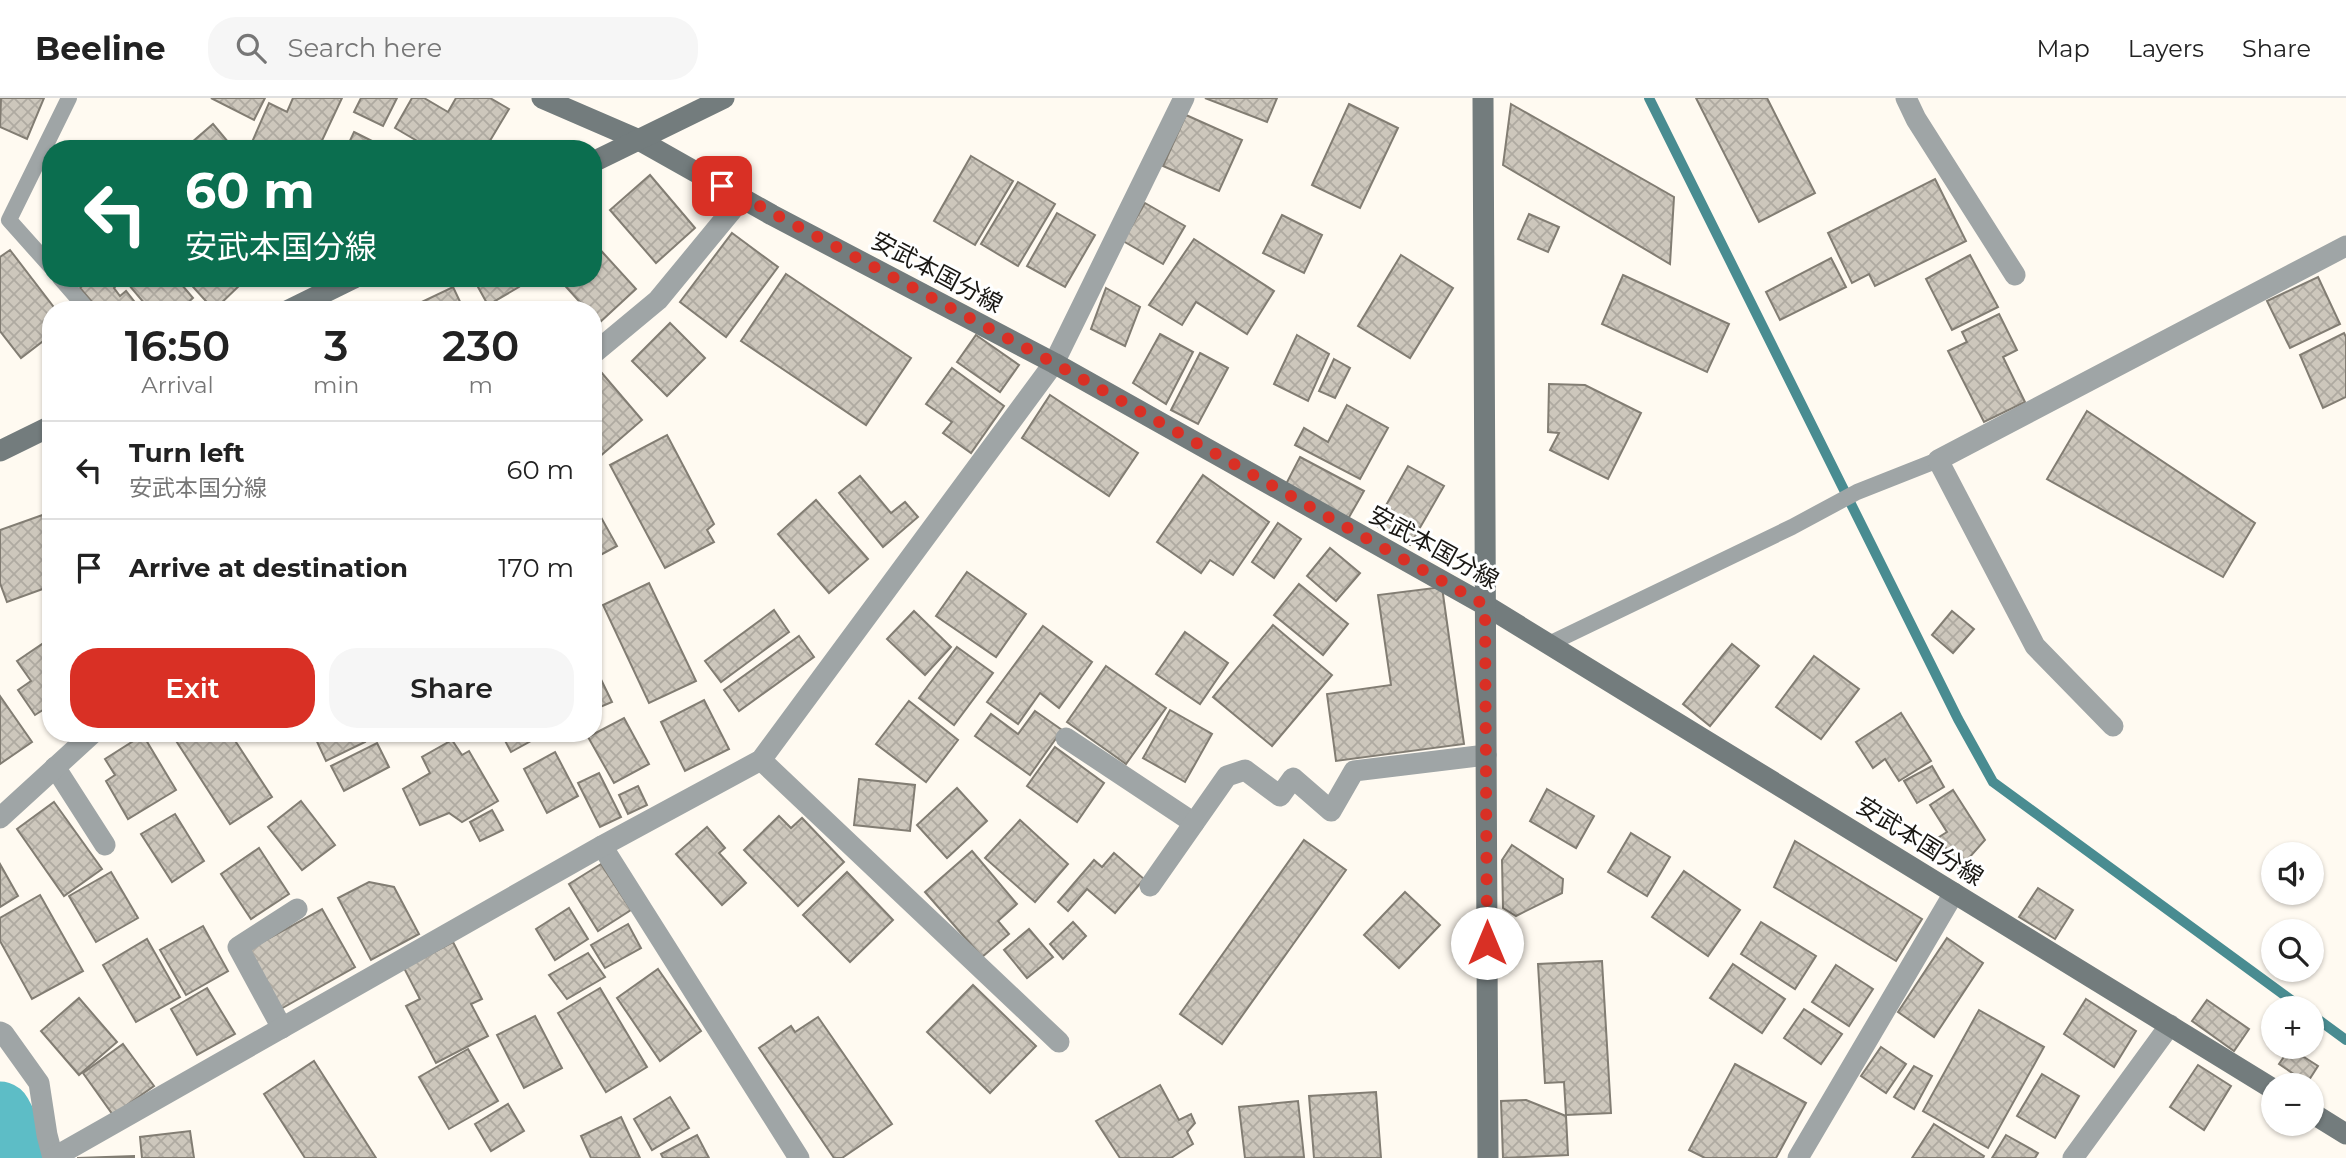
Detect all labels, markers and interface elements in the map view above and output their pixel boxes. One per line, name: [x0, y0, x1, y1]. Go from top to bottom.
search box: [208, 17, 698, 80]
text: Beeline: [35, 28, 166, 68]
icon: search: [232, 29, 270, 67]
text: Search here: [288, 32, 442, 64]
text: Map: [2036, 34, 2090, 63]
text: Layers: [2128, 34, 2204, 63]
text: Share: [2242, 34, 2311, 63]
pin: [692, 156, 752, 216]
text: 60 m: [185, 161, 315, 220]
icon: arrive: [703, 167, 741, 205]
icon: left: [70, 168, 161, 259]
street label: 安武本国分線: [867, 225, 1007, 319]
text: 安武本国分線: [185, 227, 377, 266]
text: 16:50: [125, 320, 230, 372]
text: 3: [324, 320, 348, 372]
text: 230: [442, 320, 519, 372]
text: Arrival: [141, 371, 214, 399]
text: min: [313, 371, 359, 399]
text: m: [468, 371, 493, 399]
text: Turn left: [129, 437, 245, 469]
icon: left: [70, 451, 108, 489]
text: 60 m: [507, 454, 574, 486]
text: 安武本国分線: [129, 474, 267, 502]
street label: 安武本国分線: [1364, 499, 1504, 595]
icon: arrive: [70, 549, 108, 587]
text: Arrive at destination: [129, 552, 408, 584]
text: 170 m: [498, 552, 574, 584]
button: Exit: [70, 648, 315, 728]
button: Share: [329, 648, 574, 728]
street label: 安武本国分線: [1851, 791, 1989, 891]
map controls: [2261, 842, 2324, 1136]
button: sound: [2261, 842, 2324, 905]
position arrow: [1450, 906, 1524, 980]
button: search: [2261, 919, 2324, 982]
button: +: [2261, 996, 2324, 1059]
button: −: [2261, 1073, 2324, 1136]

